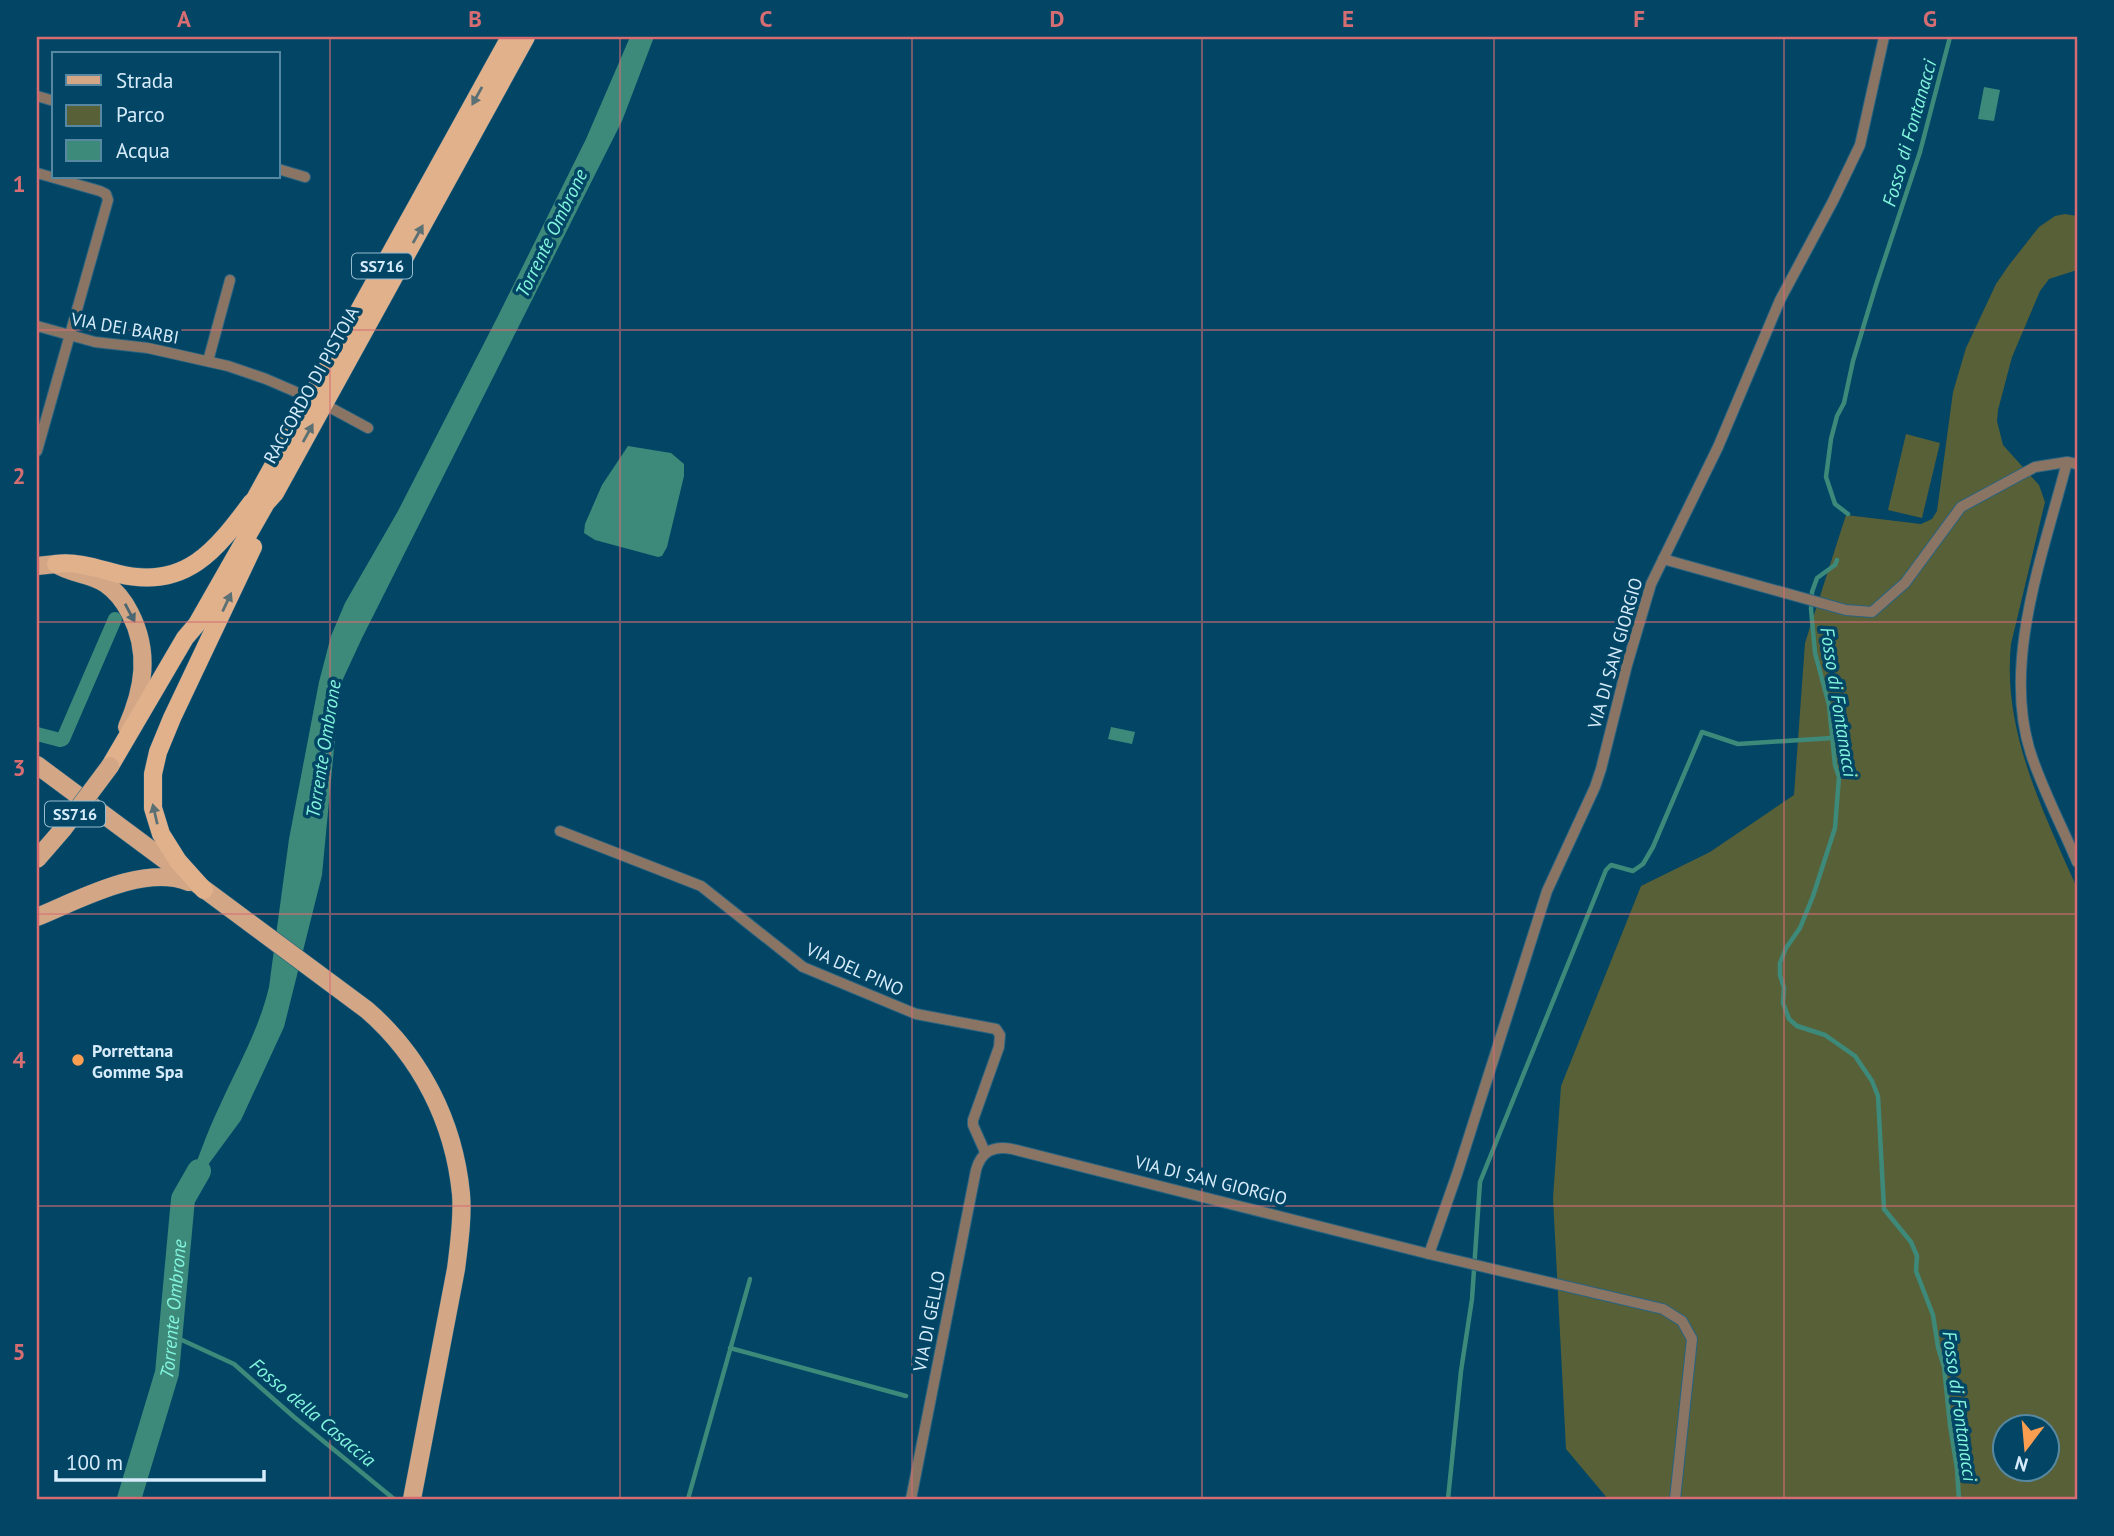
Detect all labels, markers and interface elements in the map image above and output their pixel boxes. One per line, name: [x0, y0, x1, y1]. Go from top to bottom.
text: A: [177, 4, 191, 33]
text: B: [468, 4, 482, 33]
text: C: [760, 4, 773, 33]
text: D: [1050, 4, 1064, 33]
text: E: [1342, 4, 1354, 33]
text: F: [1633, 4, 1645, 33]
text: G: [1923, 4, 1937, 33]
legend: [52, 52, 280, 178]
water label: Fosso di Fontanacci: [1877, 56, 1942, 209]
text: Strada: [116, 67, 174, 94]
one-way arrow: [471, 87, 483, 106]
text: Parco: [116, 101, 165, 128]
text: Acqua: [116, 137, 170, 164]
water label: Torrente Ombrone: [510, 165, 592, 301]
text: 1: [12, 169, 26, 198]
one-way arrow: [412, 224, 424, 244]
road number: SS716: [352, 254, 412, 278]
street label: RACCORDO DI PISTOIA: [258, 302, 364, 467]
street label: VIA DEI BARBI: [68, 307, 181, 349]
one-way arrow: [302, 423, 314, 443]
text: 2: [12, 461, 26, 490]
street label: VIA DI SAN GIORGIO: [1582, 575, 1648, 732]
one-way arrow: [221, 592, 232, 612]
one-way arrow: [124, 603, 135, 623]
water label: Fosso di Fontanacci: [1815, 625, 1863, 780]
water label: Torrente Ombrone: [300, 678, 346, 820]
text: 3: [12, 753, 26, 782]
road number: SS716: [45, 802, 105, 827]
one-way arrow: [149, 803, 160, 825]
street label: VIA DEL PINO: [802, 937, 907, 1001]
place label: Porrettana Gomme Spa: [92, 1039, 184, 1083]
text: 4: [12, 1045, 26, 1074]
marker: Porrettana Gomme Spa: [70, 1052, 86, 1068]
street label: VIA DI SAN GIORGIO: [1132, 1150, 1289, 1210]
water label: Torrente Ombrone: [154, 1238, 191, 1382]
street label: VIA DI GELLO: [908, 1269, 950, 1374]
water label: Fosso di Fontanacci: [1938, 1329, 1983, 1484]
text: 5: [12, 1337, 26, 1366]
water label: Fosso della Casaccia: [245, 1352, 381, 1472]
north arrow: [1992, 1414, 2062, 1484]
scale bar: [56, 1438, 264, 1482]
text: 100 m: [66, 1449, 123, 1476]
text: N: [2012, 1451, 2031, 1478]

